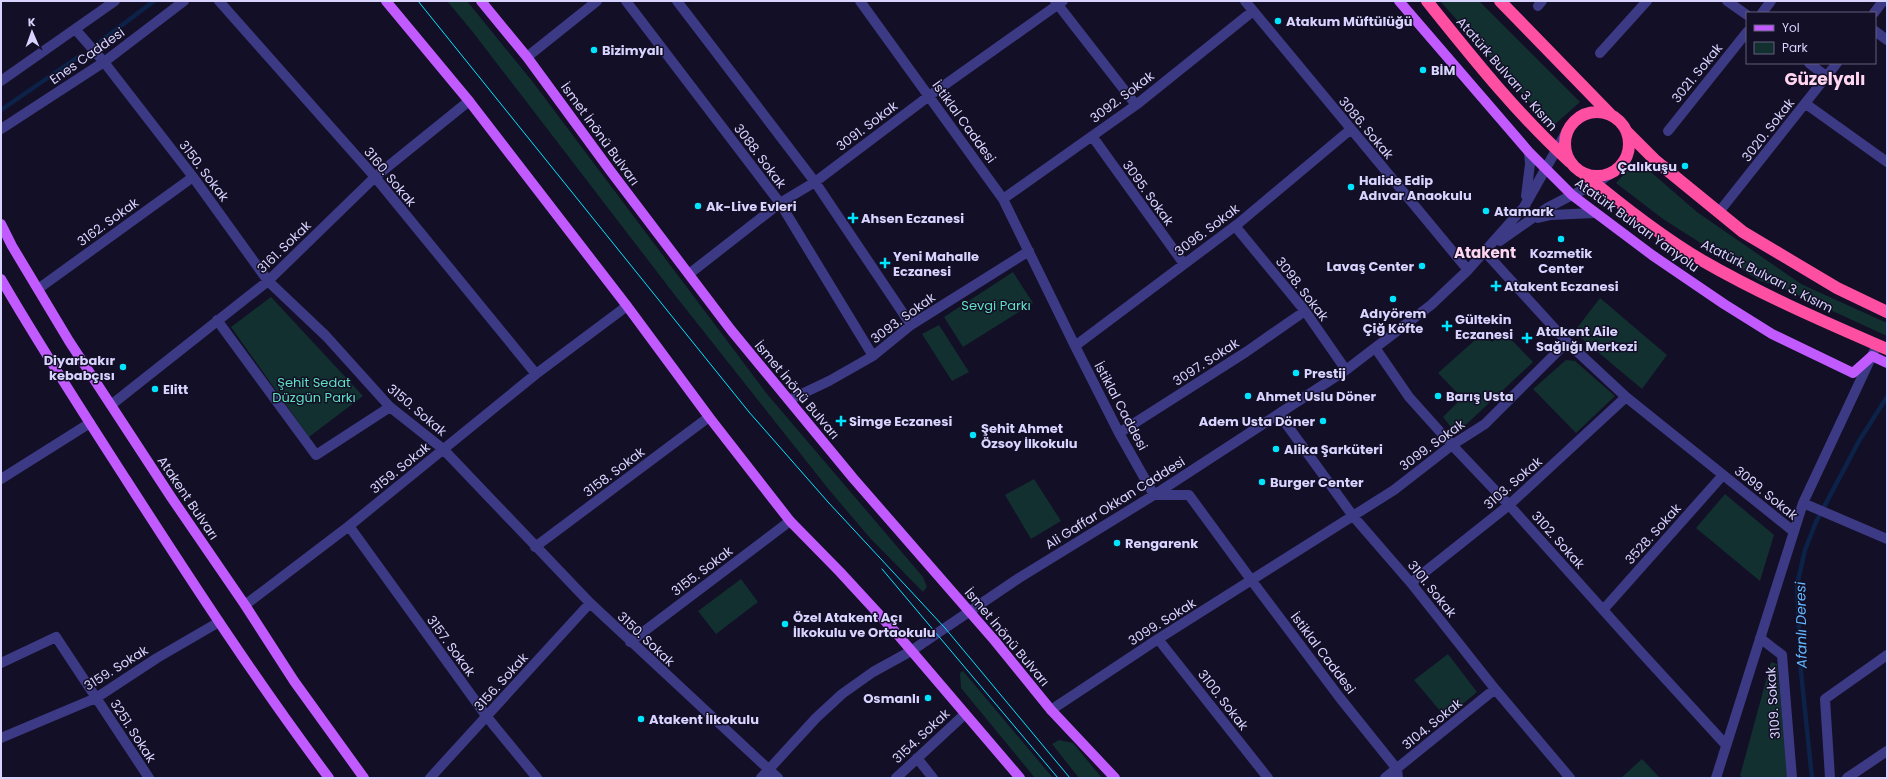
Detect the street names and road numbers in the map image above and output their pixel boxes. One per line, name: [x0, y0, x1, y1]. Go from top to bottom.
street label: Atatürk Bulvarı 3. Kısım: [1452, 13, 1562, 135]
street label: Enes Caddesi: [46, 23, 128, 89]
street label: 3021. Sokak: [1667, 39, 1727, 107]
street label: 3092. Sokak: [1086, 66, 1158, 127]
street label: İstiklal Caddesi: [928, 77, 1000, 167]
street label: İsmet İnönü Bulvarı: [556, 79, 644, 189]
street label: 3086. Sokak: [1334, 93, 1398, 164]
street label: 3020. Sokak: [1737, 94, 1799, 166]
street label: 3091. Sokak: [832, 96, 902, 155]
street label: 3088. Sokak: [729, 120, 791, 193]
street label: 3150. Sokak: [175, 136, 234, 206]
street label: 3160. Sokak: [359, 143, 421, 211]
street label: 3095. Sokak: [1118, 156, 1178, 230]
street label: Atatürk Bulvarı Yanyolu: [1571, 173, 1703, 277]
street label: 3162. Sokak: [73, 193, 143, 251]
street label: 3096. Sokak: [1171, 199, 1244, 261]
street label: 3161. Sokak: [253, 216, 315, 278]
street label: Atatürk Bulvarı 3. Kısım: [1698, 234, 1836, 318]
street label: 3098. Sokak: [1271, 253, 1333, 325]
street label: 3093. Sokak: [867, 288, 940, 348]
street label: 3097. Sokak: [1169, 333, 1243, 391]
street label: İsmet İnönü Bulvarı: [750, 337, 844, 443]
street label: İstiklal Caddesi: [1090, 358, 1152, 454]
street label: 3150. Sokak: [383, 379, 451, 441]
street label: 3099. Sokak: [1395, 415, 1469, 475]
street label: 3159. Sokak: [366, 438, 434, 498]
street label: 3158. Sokak: [579, 442, 649, 501]
street label: Atakent Bulvarı: [153, 452, 223, 544]
street label: Ali Gaffar Okkan Caddesi: [1041, 452, 1189, 554]
street label: 3103. Sokak: [1480, 452, 1547, 514]
street label: 3099. Sokak: [1730, 462, 1802, 525]
street label: 3528. Sokak: [1621, 499, 1686, 569]
street label: 3102. Sokak: [1527, 507, 1589, 573]
street label: 3155. Sokak: [667, 541, 737, 600]
street label: 3101. Sokak: [1403, 556, 1461, 622]
street label: İsmet İnönü Bulvarı: [960, 584, 1054, 690]
street label: 3099. Sokak: [1125, 594, 1200, 650]
street label: 3150. Sokak: [613, 607, 679, 671]
street label: İstiklal Caddesi: [1286, 608, 1360, 698]
street label: 3157. Sokak: [422, 612, 480, 681]
street label: 3159. Sokak: [80, 641, 152, 695]
street label: 3156. Sokak: [470, 648, 533, 715]
street label: 3100. Sokak: [1193, 666, 1253, 735]
street label: 3109. Sokak: [1761, 666, 1785, 740]
street label: 3104. Sokak: [1398, 694, 1466, 754]
street label: 3251. Sokak: [105, 696, 161, 767]
street label: 3154. Sokak: [888, 704, 954, 768]

